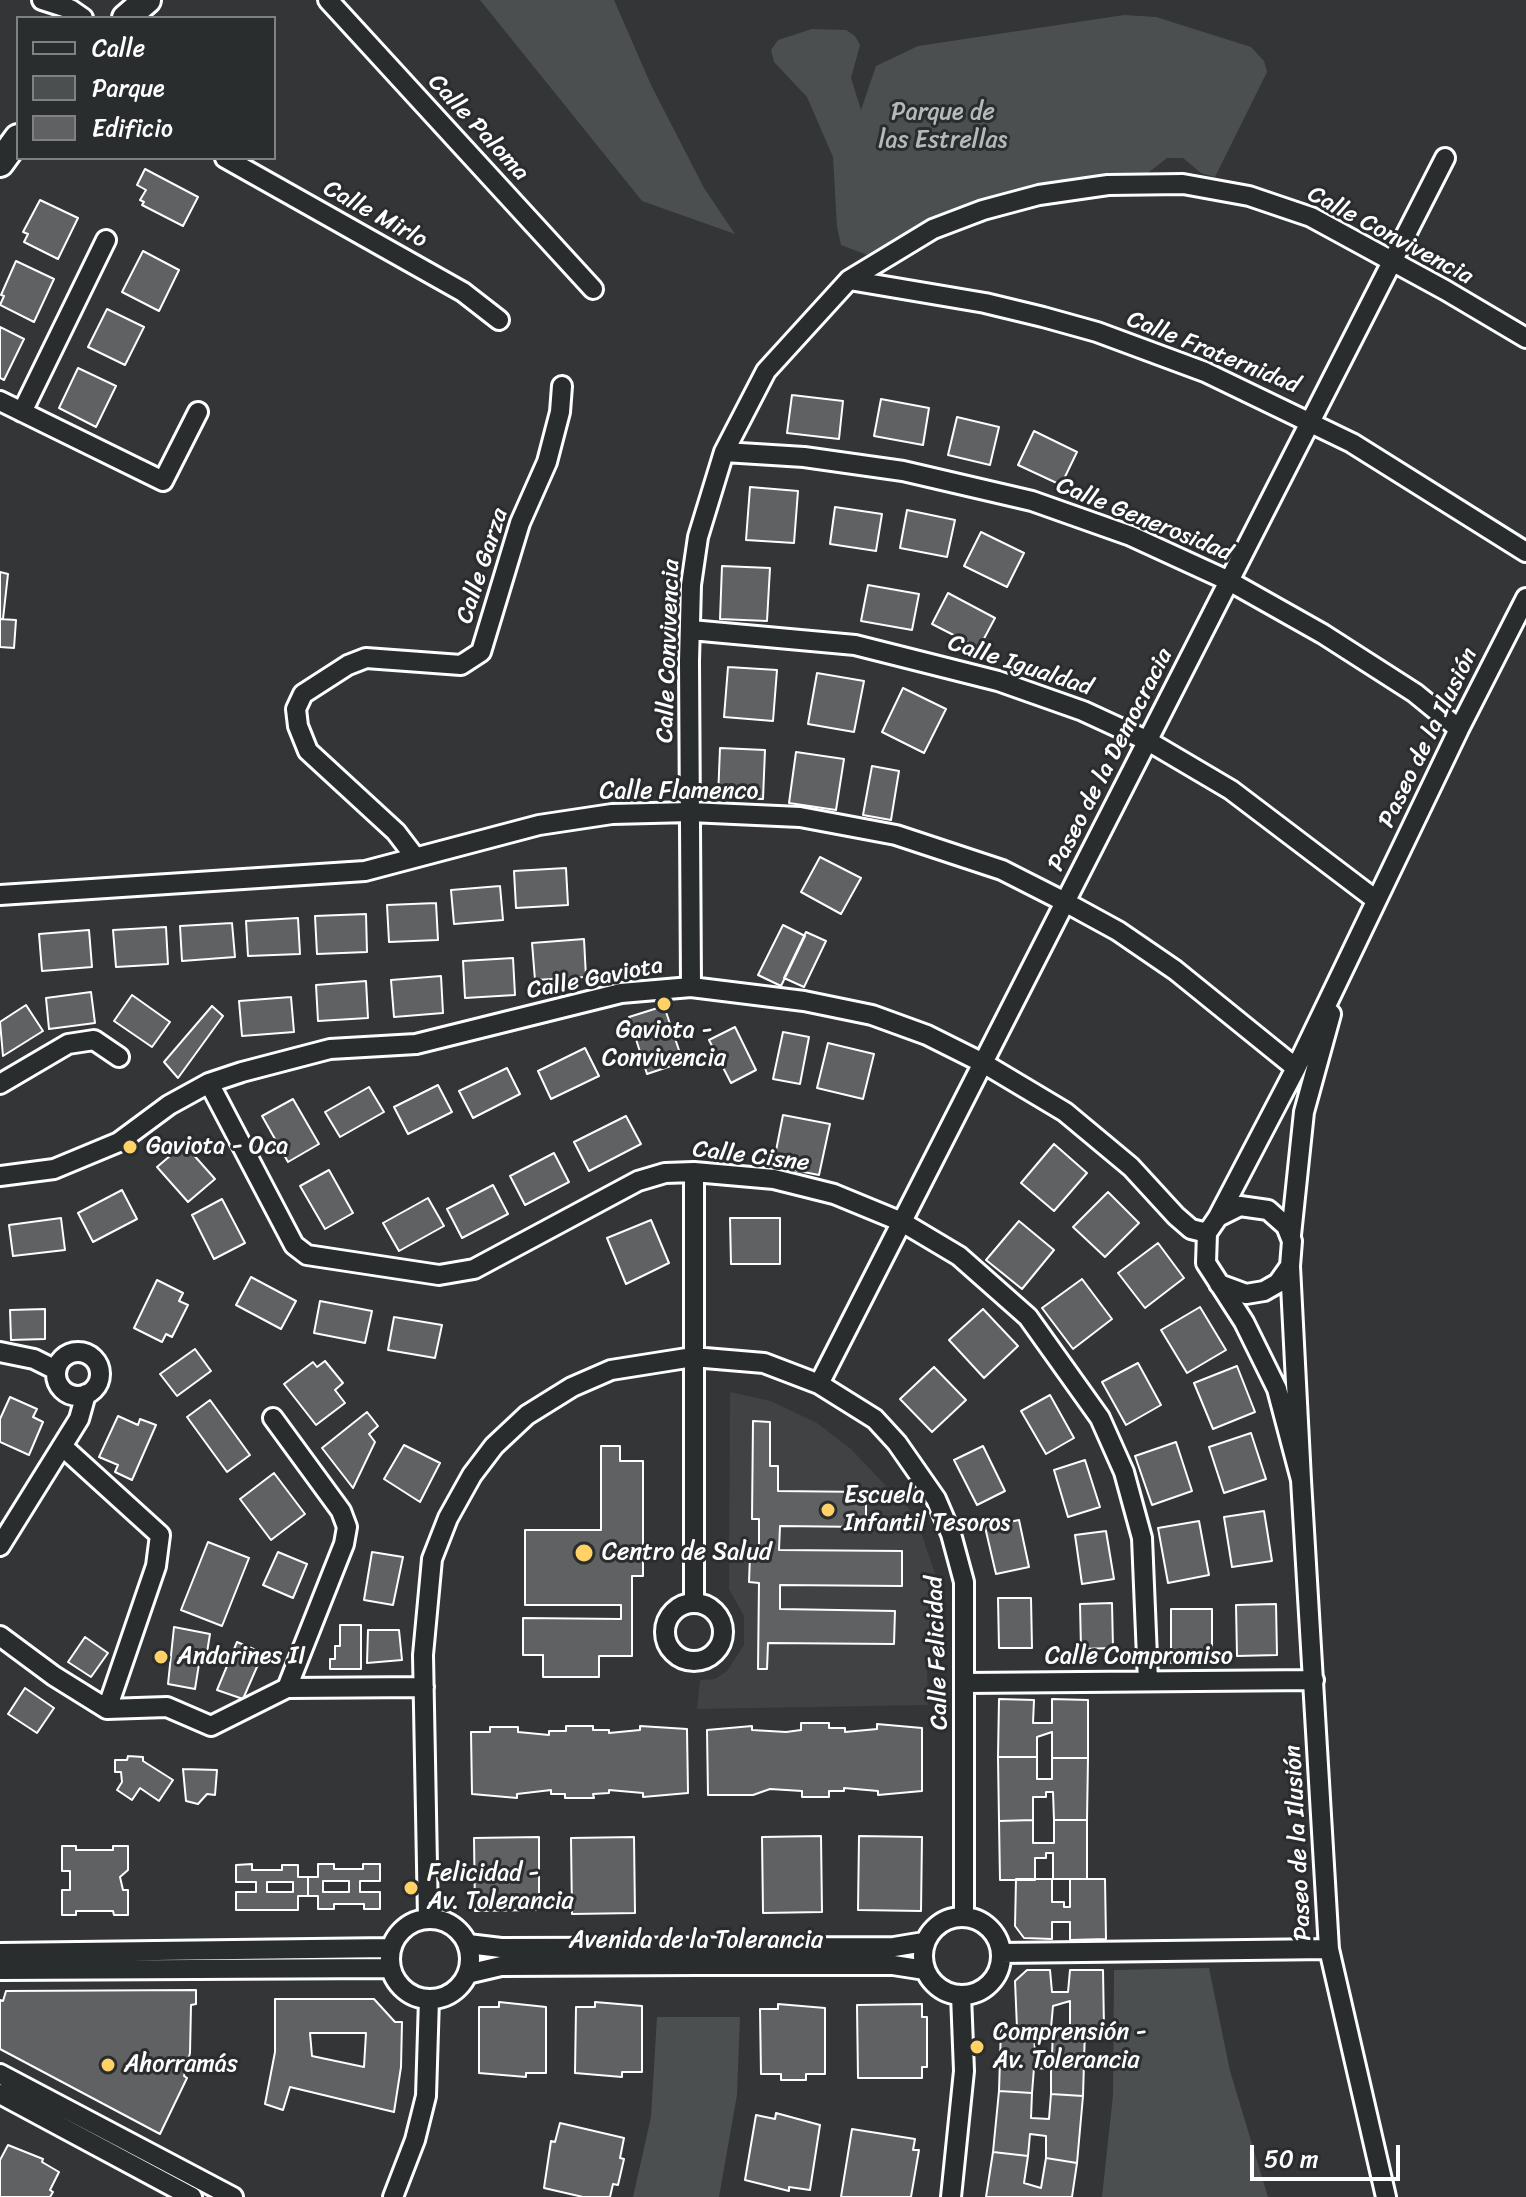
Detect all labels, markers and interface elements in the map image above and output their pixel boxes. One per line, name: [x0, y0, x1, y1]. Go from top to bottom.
legend: [16, 16, 276, 160]
text: Calle: [92, 27, 145, 69]
text: Parque: [92, 67, 165, 109]
street label: Calle Paloma: [421, 69, 535, 187]
park label: Parque de las Estrellas: [879, 99, 1007, 155]
text: Edificio: [92, 107, 173, 149]
street label: Calle Mirlo: [318, 175, 432, 255]
street label: Calle Convivencia: [1302, 180, 1478, 292]
street label: Calle Fraternidad: [1122, 305, 1304, 401]
street label: Calle Generosidad: [1052, 472, 1236, 568]
street label: Calle Garza: [451, 505, 515, 627]
street label: Calle Convivencia: [651, 559, 687, 743]
street label: Calle Igualdad: [944, 629, 1096, 703]
street label: Paseo de la Ilusión: [1373, 643, 1485, 833]
street label: Paseo de la Democracia: [1042, 644, 1180, 876]
street label: Calle Flamenco: [600, 778, 758, 806]
street label: Calle Gaviota: [524, 952, 666, 1006]
marker: Gaviota - Convivencia: [655, 995, 673, 1013]
place label: Gaviota - Convivencia: [602, 1017, 726, 1073]
place label: Gaviota - Oca: [146, 1133, 288, 1161]
street label: Calle Cisne: [691, 1136, 811, 1178]
marker: Gaviota - Oca: [121, 1138, 139, 1156]
place label: Escuela Infantil Tesoros: [844, 1482, 1010, 1538]
marker: Escuela Infantil Tesoros: [819, 1501, 837, 1519]
place label: Centro de Salud: [602, 1539, 772, 1567]
marker: Centro de Salud: [573, 1542, 595, 1564]
street label: Calle Felicidad: [921, 1575, 955, 1731]
place label: Andarines II: [177, 1643, 306, 1671]
street label: Calle Compromiso: [1045, 1643, 1233, 1671]
marker: Andarines II: [152, 1648, 170, 1666]
street label: Paseo de la Ilusión: [1279, 1744, 1319, 1942]
place label: Felicidad - Av. Tolerancia: [427, 1860, 574, 1916]
marker: Felicidad - Av. Tolerancia: [402, 1879, 420, 1897]
street label: Avenida de la Tolerancia: [569, 1927, 823, 1955]
place label: Comprensión - Av. Tolerancia: [993, 2019, 1147, 2075]
marker: Comprensión - Av. Tolerancia: [968, 2038, 986, 2056]
place label: Ahorramás: [124, 2051, 238, 2079]
marker: Ahorramás: [99, 2056, 117, 2074]
scale bar: [1254, 2129, 1404, 2179]
text: 50 m: [1264, 2138, 1319, 2180]

